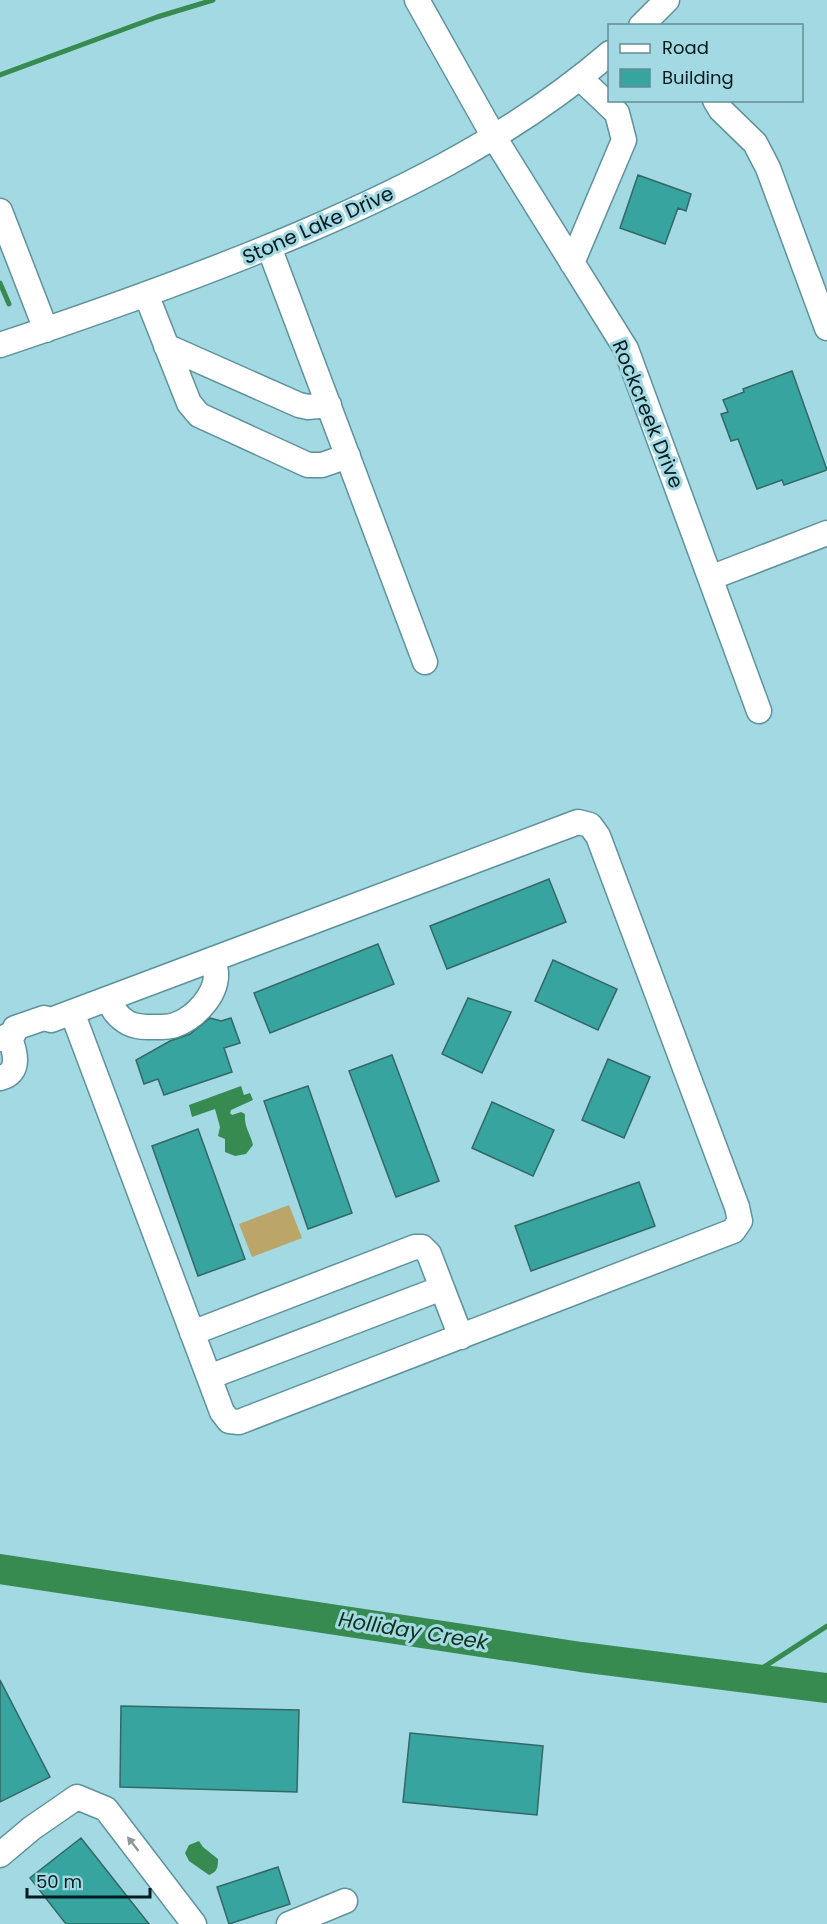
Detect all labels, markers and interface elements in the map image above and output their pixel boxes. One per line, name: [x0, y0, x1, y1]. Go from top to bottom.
legend: [608, 24, 803, 102]
text: Road: [662, 35, 709, 60]
text: Building: [662, 65, 734, 90]
street label: Stone Lake Drive: [238, 179, 398, 271]
street label: Rockcreek Drive: [606, 336, 690, 492]
water label: Holliday Creek: [336, 1604, 491, 1657]
one-way arrow: [128, 1836, 140, 1851]
scale bar: [27, 1861, 150, 1899]
text: 50 m: [36, 1869, 82, 1894]

